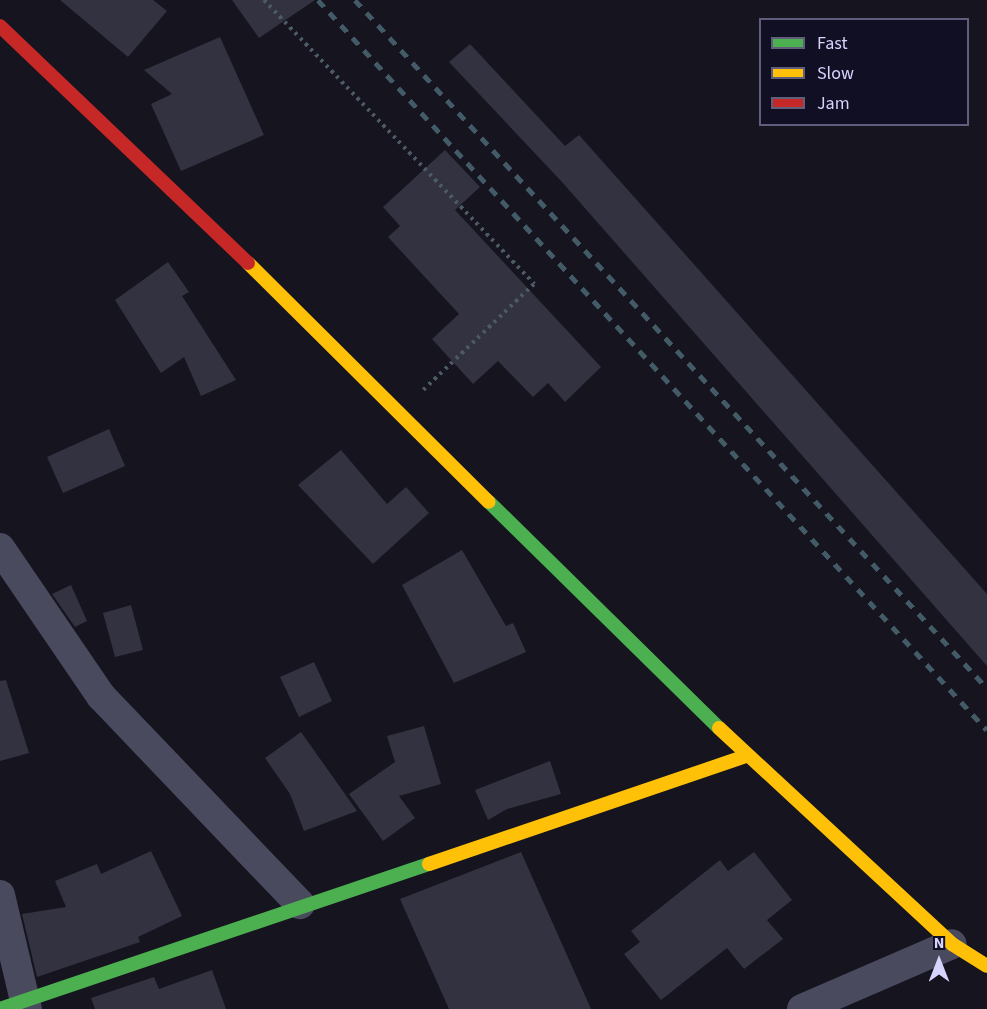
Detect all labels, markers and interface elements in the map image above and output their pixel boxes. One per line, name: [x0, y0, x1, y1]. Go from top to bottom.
legend: [759, 18, 969, 126]
text: Fast: [817, 31, 848, 56]
text: Slow: [817, 61, 854, 86]
text: Jam: [817, 91, 850, 116]
north arrow: [909, 931, 969, 991]
text: N: [934, 932, 944, 954]

